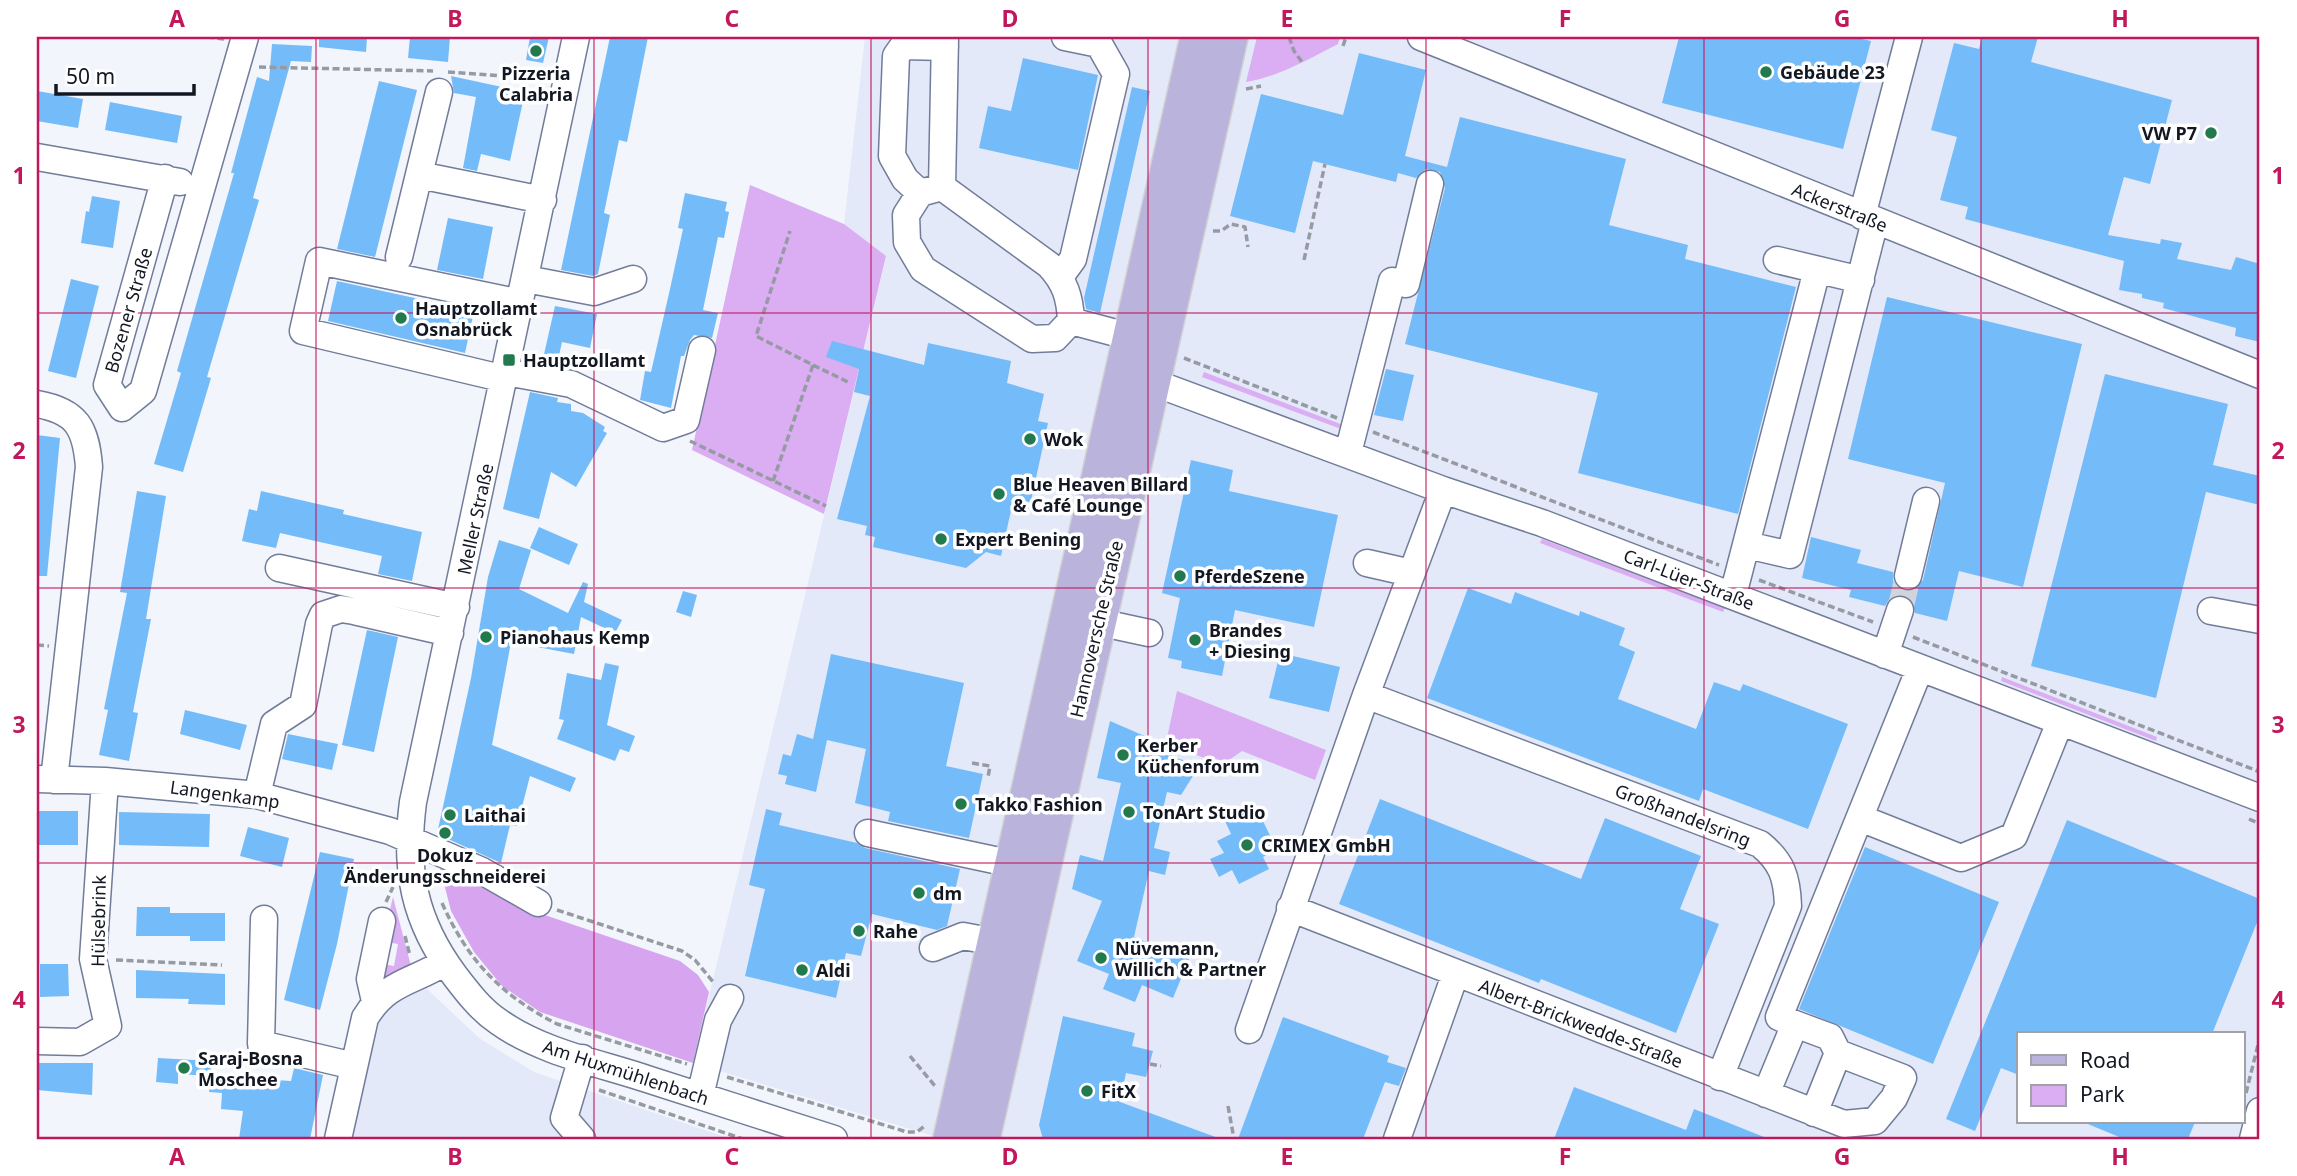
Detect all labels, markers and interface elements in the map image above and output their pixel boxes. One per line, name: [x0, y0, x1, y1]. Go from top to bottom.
text: A: [169, 2, 185, 34]
text: B: [447, 2, 463, 34]
text: C: [725, 2, 740, 34]
text: D: [1002, 2, 1018, 34]
text: E: [1281, 2, 1293, 34]
text: F: [1559, 2, 1571, 34]
text: G: [1834, 2, 1850, 34]
text: H: [2111, 2, 2129, 34]
marker: Pizzeria Calabria: [528, 43, 544, 59]
scale bar: [56, 52, 194, 96]
place label: Gebäude 23: [1780, 60, 1885, 84]
place label: Pizzeria Calabria: [499, 61, 573, 106]
text: 50 m: [66, 62, 115, 90]
marker: Gebäude 23: [1758, 64, 1774, 80]
place label: VW P7: [2142, 121, 2197, 145]
marker: VW P7: [2203, 125, 2219, 141]
text: 1: [12, 159, 26, 191]
text: 1: [2271, 159, 2285, 191]
street label: Ackerstraße: [1789, 177, 1891, 237]
street label: Bozener Straße: [99, 244, 157, 376]
place label: Hauptzollamt Osnabrück: [415, 296, 538, 341]
marker: Hauptzollamt Osnabrück: [393, 310, 409, 326]
place label: Hauptzollamt: [523, 348, 646, 372]
marker: Hauptzollamt: [501, 352, 517, 368]
place label: Wok: [1044, 427, 1084, 451]
marker: Wok: [1022, 431, 1038, 447]
text: 2: [12, 434, 26, 466]
text: 2: [2271, 434, 2285, 466]
street label: Meller Straße: [452, 461, 498, 577]
place label: Blue Heaven Billard & Café Lounge: [1013, 472, 1188, 517]
marker: Blue Heaven Billard & Café Lounge: [991, 486, 1007, 502]
place label: Expert Bening: [955, 527, 1081, 551]
marker: Expert Bening: [933, 531, 949, 547]
street label: Hannoversche Straße: [1064, 538, 1128, 720]
street label: Carl-Lüer-Straße: [1620, 543, 1758, 615]
place label: PferdeSzene: [1194, 564, 1305, 588]
marker: PferdeSzene: [1172, 568, 1188, 584]
place label: Brandes + Diesing: [1209, 618, 1291, 663]
place label: Pianohaus Kemp: [500, 625, 650, 649]
marker: Pianohaus Kemp: [478, 629, 494, 645]
marker: Brandes + Diesing: [1187, 632, 1203, 648]
text: 3: [12, 708, 26, 740]
text: 3: [2271, 708, 2285, 740]
place label: Kerber Küchenforum: [1137, 733, 1260, 778]
marker: Kerber Küchenforum: [1115, 747, 1131, 763]
street label: Langenkamp: [169, 774, 281, 814]
street label: Großhandelsring: [1612, 778, 1754, 852]
place label: Takko Fashion: [975, 792, 1103, 816]
marker: Takko Fashion: [953, 796, 969, 812]
place label: TonArt Studio: [1143, 800, 1266, 824]
place label: Laithai: [464, 803, 526, 827]
marker: TonArt Studio: [1121, 804, 1137, 820]
marker: Laithai: [442, 807, 458, 823]
marker: Dokuz Änderungsschneiderei: [437, 825, 453, 841]
place label: CRIMEX GmbH: [1261, 833, 1391, 857]
marker: CRIMEX GmbH: [1239, 837, 1255, 853]
place label: Dokuz Änderungsschneiderei: [344, 843, 546, 888]
street label: Hülsebrink: [85, 875, 111, 967]
place label: dm: [933, 881, 962, 905]
marker: dm: [911, 885, 927, 901]
place label: Rahe: [873, 919, 918, 943]
marker: Rahe: [851, 923, 867, 939]
place label: Nüvemann, Willich & Partner: [1115, 936, 1266, 981]
marker: Nüvemann, Willich & Partner: [1093, 950, 1109, 966]
place label: Aldi: [816, 958, 851, 982]
marker: Aldi: [794, 962, 810, 978]
street label: Albert-Brickwedde-Straße: [1476, 973, 1686, 1073]
text: 4: [12, 983, 26, 1015]
text: 4: [2271, 983, 2285, 1015]
legend: [2017, 1032, 2244, 1124]
street label: Am Huxmühlenbach: [540, 1034, 712, 1110]
place label: Saraj-Bosna Moschee: [198, 1046, 303, 1091]
text: Road: [2080, 1046, 2130, 1074]
marker: Saraj-Bosna Moschee: [176, 1060, 192, 1076]
place label: FitX: [1101, 1079, 1136, 1103]
text: Park: [2080, 1080, 2125, 1108]
marker: FitX: [1079, 1083, 1095, 1099]
text: A: [169, 1140, 185, 1172]
text: B: [447, 1140, 463, 1172]
text: C: [725, 1140, 740, 1172]
text: D: [1002, 1140, 1018, 1172]
text: E: [1281, 1140, 1293, 1172]
text: F: [1559, 1140, 1571, 1172]
text: G: [1834, 1140, 1850, 1172]
text: H: [2111, 1140, 2129, 1172]

